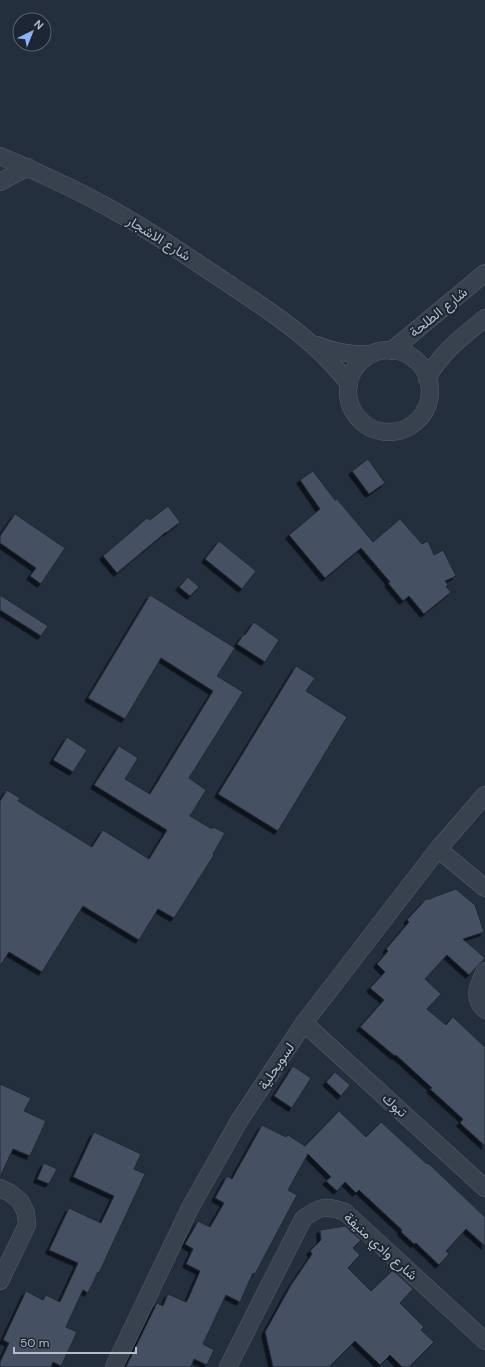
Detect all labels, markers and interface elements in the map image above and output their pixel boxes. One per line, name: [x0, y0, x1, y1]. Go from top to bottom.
north arrow: [12, 12, 52, 52]
text: N: [31, 17, 47, 33]
street label: شارع الاشجار: [122, 211, 194, 266]
street label: شارع الطلحة: [405, 283, 472, 343]
street label: لسويحلية: [254, 1039, 298, 1093]
street label: تبوك: [379, 1089, 411, 1121]
street label: شارع وادي منيفة: [338, 1208, 422, 1286]
scale bar: [14, 1329, 136, 1355]
text: 50 m: [20, 1335, 49, 1351]

